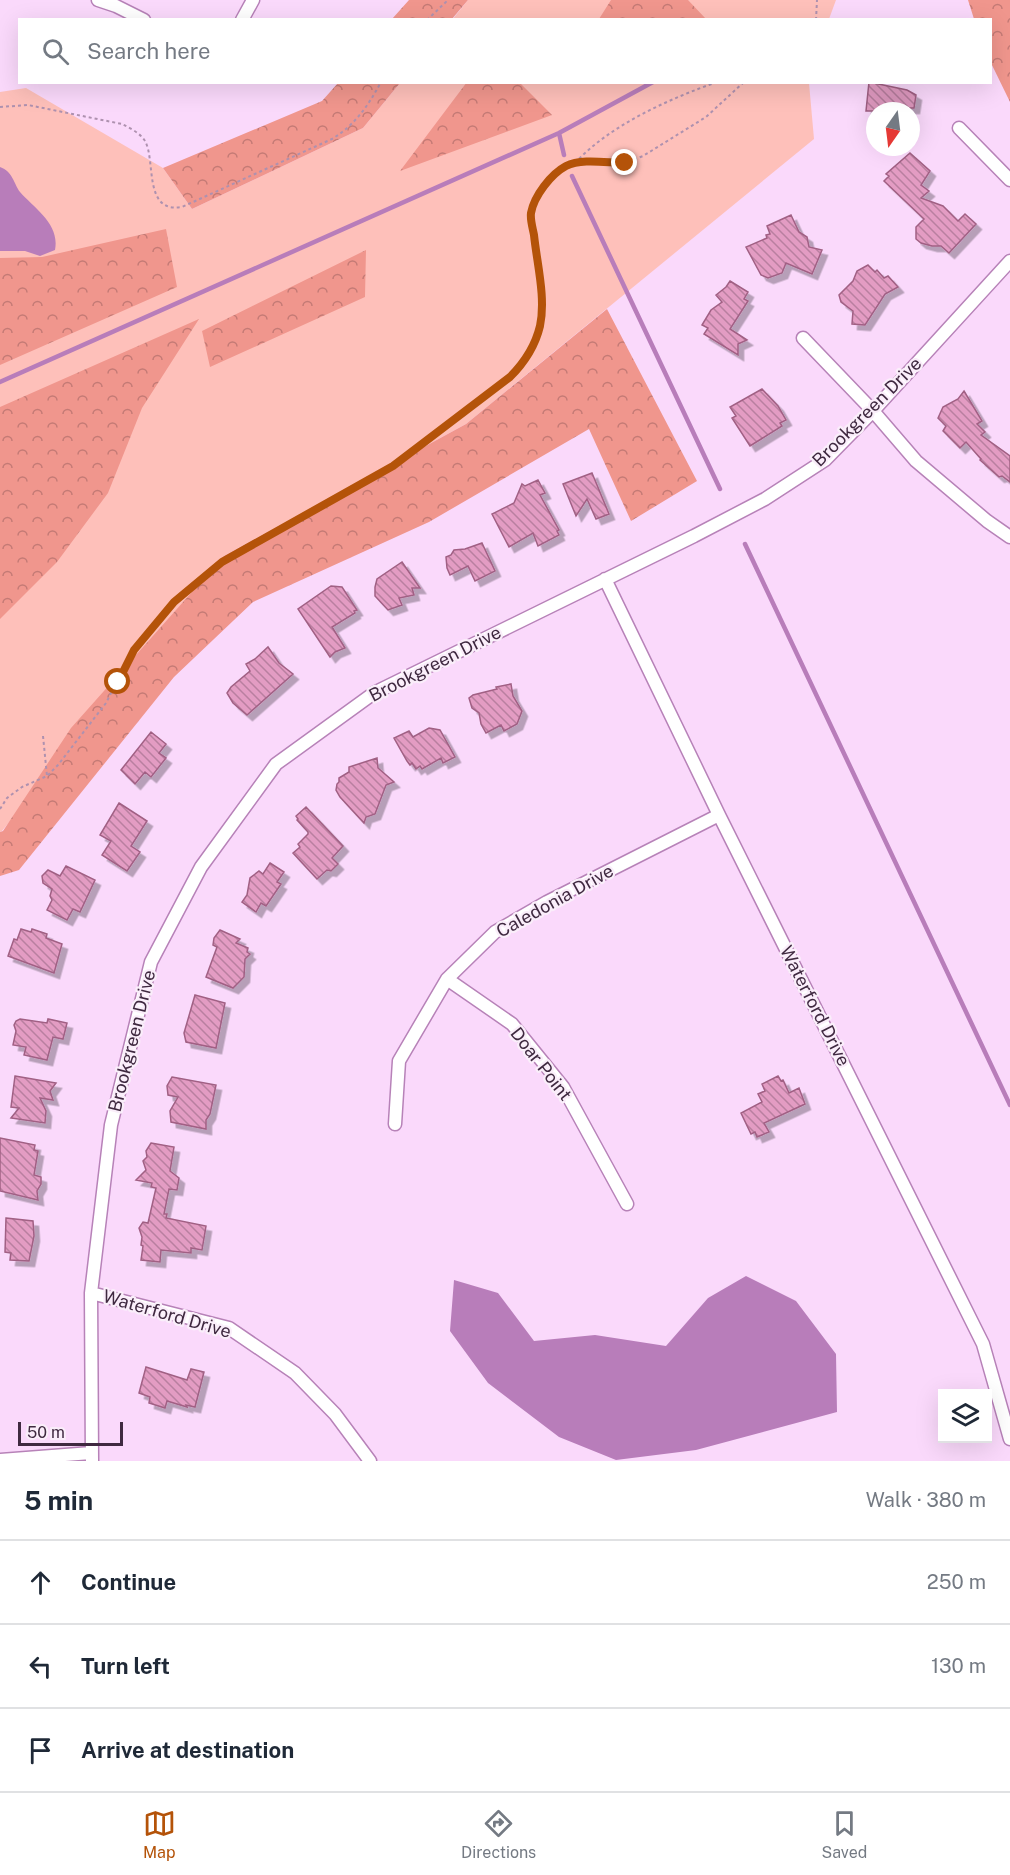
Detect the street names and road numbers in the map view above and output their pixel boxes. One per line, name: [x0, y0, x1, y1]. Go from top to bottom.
street label: Brookgreen Drive: [808, 353, 925, 470]
street label: Brookgreen Drive: [365, 621, 504, 706]
street label: Caledonia Drive: [493, 860, 617, 941]
street label: Waterford Drive: [776, 942, 855, 1070]
street label: Brookgreen Drive: [104, 968, 159, 1114]
street label: Doar Point: [506, 1023, 576, 1104]
street label: Waterford Drive: [101, 1285, 234, 1342]

